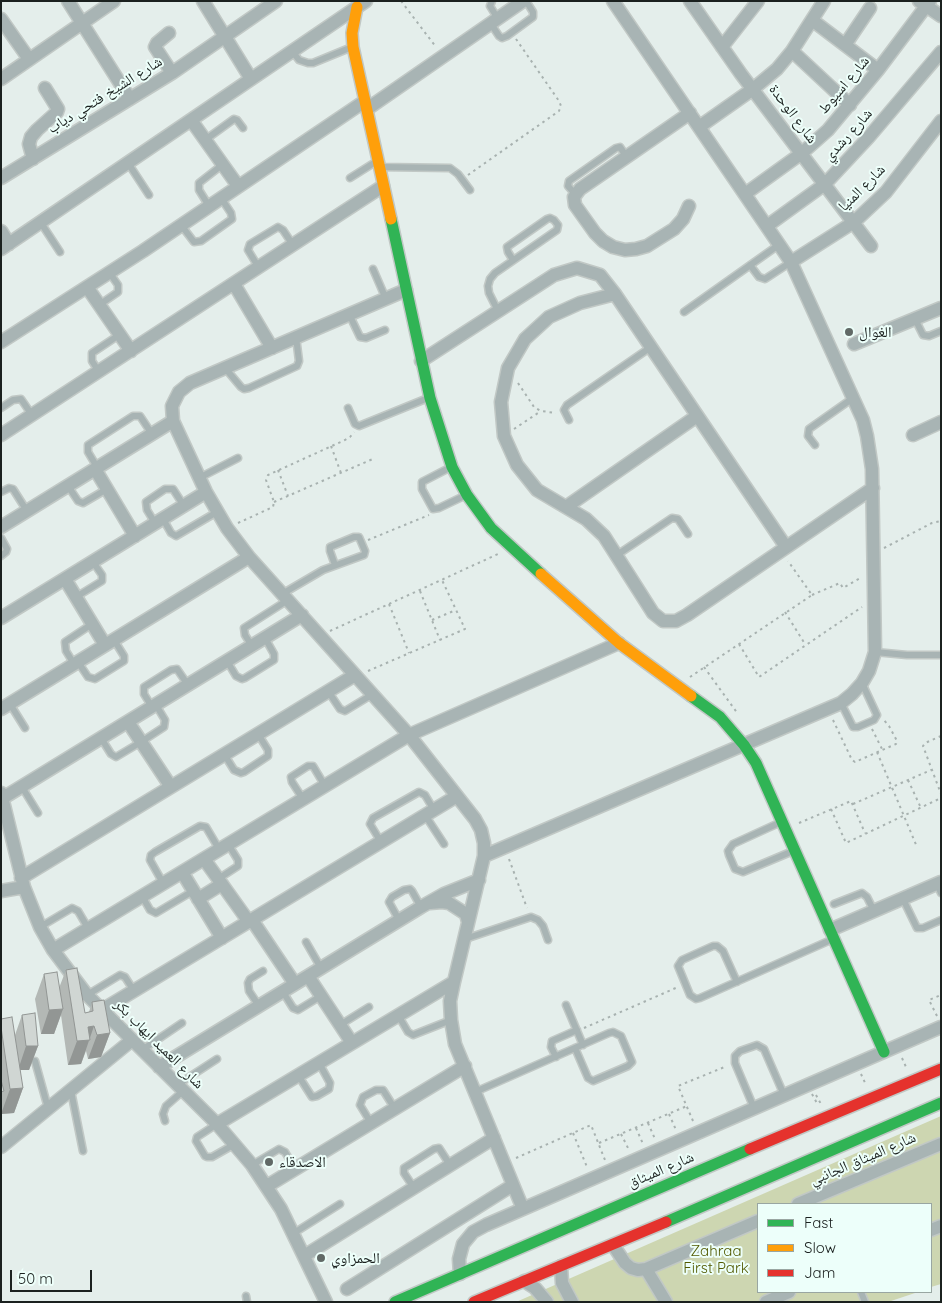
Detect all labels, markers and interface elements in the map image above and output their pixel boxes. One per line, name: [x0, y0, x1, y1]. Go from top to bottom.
street label: شارع الشيخ فتحي دياب: [44, 52, 166, 138]
street label: شارع اسيوط: [815, 52, 873, 118]
street label: شارع الوحدة: [765, 81, 821, 147]
street label: شارع رشدي: [820, 105, 876, 165]
street label: شارع المنيا: [835, 161, 889, 215]
place label: الغوال: [859, 323, 891, 341]
marker: الغوال: [843, 326, 855, 338]
street label: شارع العميد ايهاب بكر: [110, 995, 208, 1093]
street label: شارع الميثاق الجانبي: [807, 1129, 919, 1189]
street label: شارع الميثاق: [625, 1148, 697, 1192]
place label: الاصدقاء: [279, 1153, 326, 1171]
marker: الاصدقاء: [263, 1156, 275, 1168]
legend: [757, 1203, 932, 1293]
text: Fast: [804, 1213, 833, 1232]
text: Slow: [804, 1238, 836, 1257]
park label: Zahraa First Park: [683, 1242, 749, 1277]
place label: الحمزاوي: [331, 1249, 380, 1267]
marker: الحمزاوي: [315, 1252, 327, 1264]
scale bar: [12, 1260, 95, 1292]
text: Jam: [804, 1263, 835, 1282]
text: 50 m: [18, 1269, 53, 1288]

